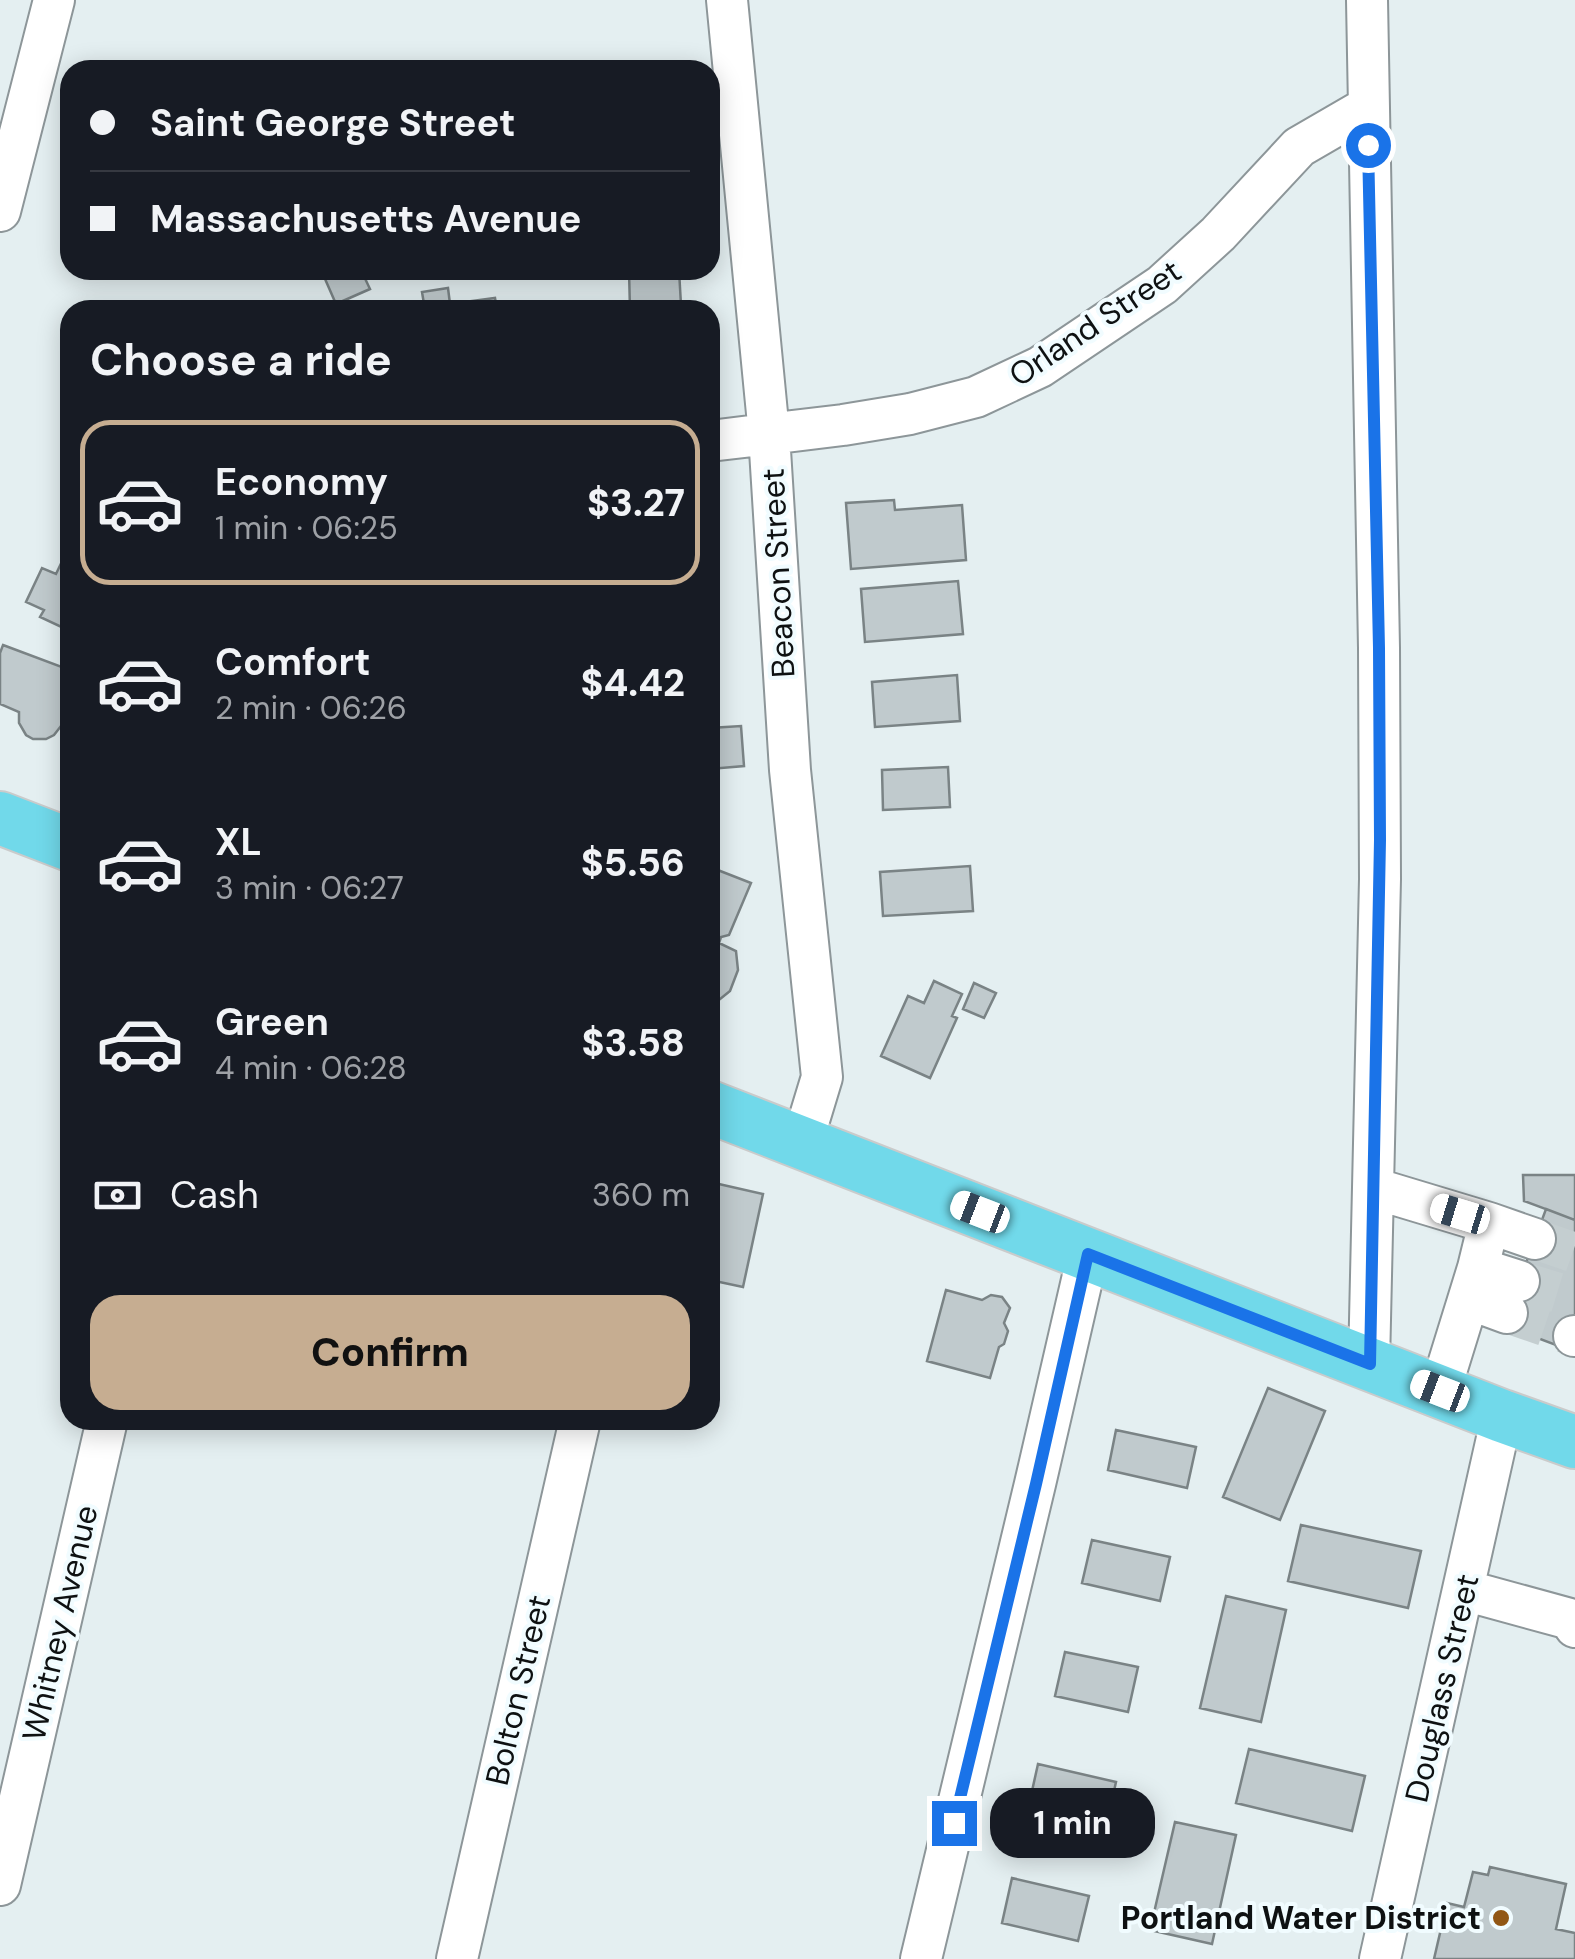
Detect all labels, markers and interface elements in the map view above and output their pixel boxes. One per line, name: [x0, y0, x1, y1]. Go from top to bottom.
text: Saint George Street: [150, 98, 515, 148]
route start: [1346, 123, 1391, 168]
text: Massachusetts Avenue: [150, 194, 581, 244]
street label: Orland Street: [1001, 250, 1189, 396]
text: Choose a ride: [90, 330, 392, 389]
text: Economy: [215, 457, 388, 507]
icon: car: [95, 458, 185, 548]
street label: Beacon Street: [752, 467, 804, 679]
text: $3.27: [587, 478, 685, 528]
text: 1 min · 06:25: [215, 507, 398, 549]
text: Comfort: [215, 637, 371, 687]
icon: car: [95, 638, 185, 728]
text: $4.42: [580, 658, 685, 708]
text: 2 min · 06:26: [215, 687, 407, 729]
text: XL: [215, 817, 262, 867]
icon: car: [95, 818, 185, 908]
text: $5.56: [581, 838, 685, 888]
text: 3 min · 06:27: [215, 867, 404, 909]
text: Green: [215, 997, 329, 1047]
icon: car: [95, 998, 185, 1088]
text: $3.58: [581, 1018, 685, 1068]
text: 4 min · 06:28: [215, 1047, 407, 1089]
icon: cash: [90, 1168, 145, 1223]
text: Cash: [170, 1170, 259, 1220]
text: 360 m: [592, 1174, 690, 1216]
car: [947, 1187, 1013, 1237]
car: [1427, 1191, 1493, 1237]
button: Confirm: [90, 1295, 690, 1410]
car: [1407, 1366, 1473, 1416]
street label: Whitney Avenue: [12, 1501, 108, 1745]
street label: Douglass Street: [1395, 1570, 1489, 1806]
street label: Bolton Street: [476, 1591, 560, 1789]
callout: 1 min: [989, 1788, 1154, 1858]
route end: [932, 1801, 977, 1846]
text: 1 min: [1033, 1802, 1112, 1844]
place label: Portland Water District: [1121, 1897, 1481, 1939]
marker: Portland Water District: [1490, 1907, 1512, 1929]

